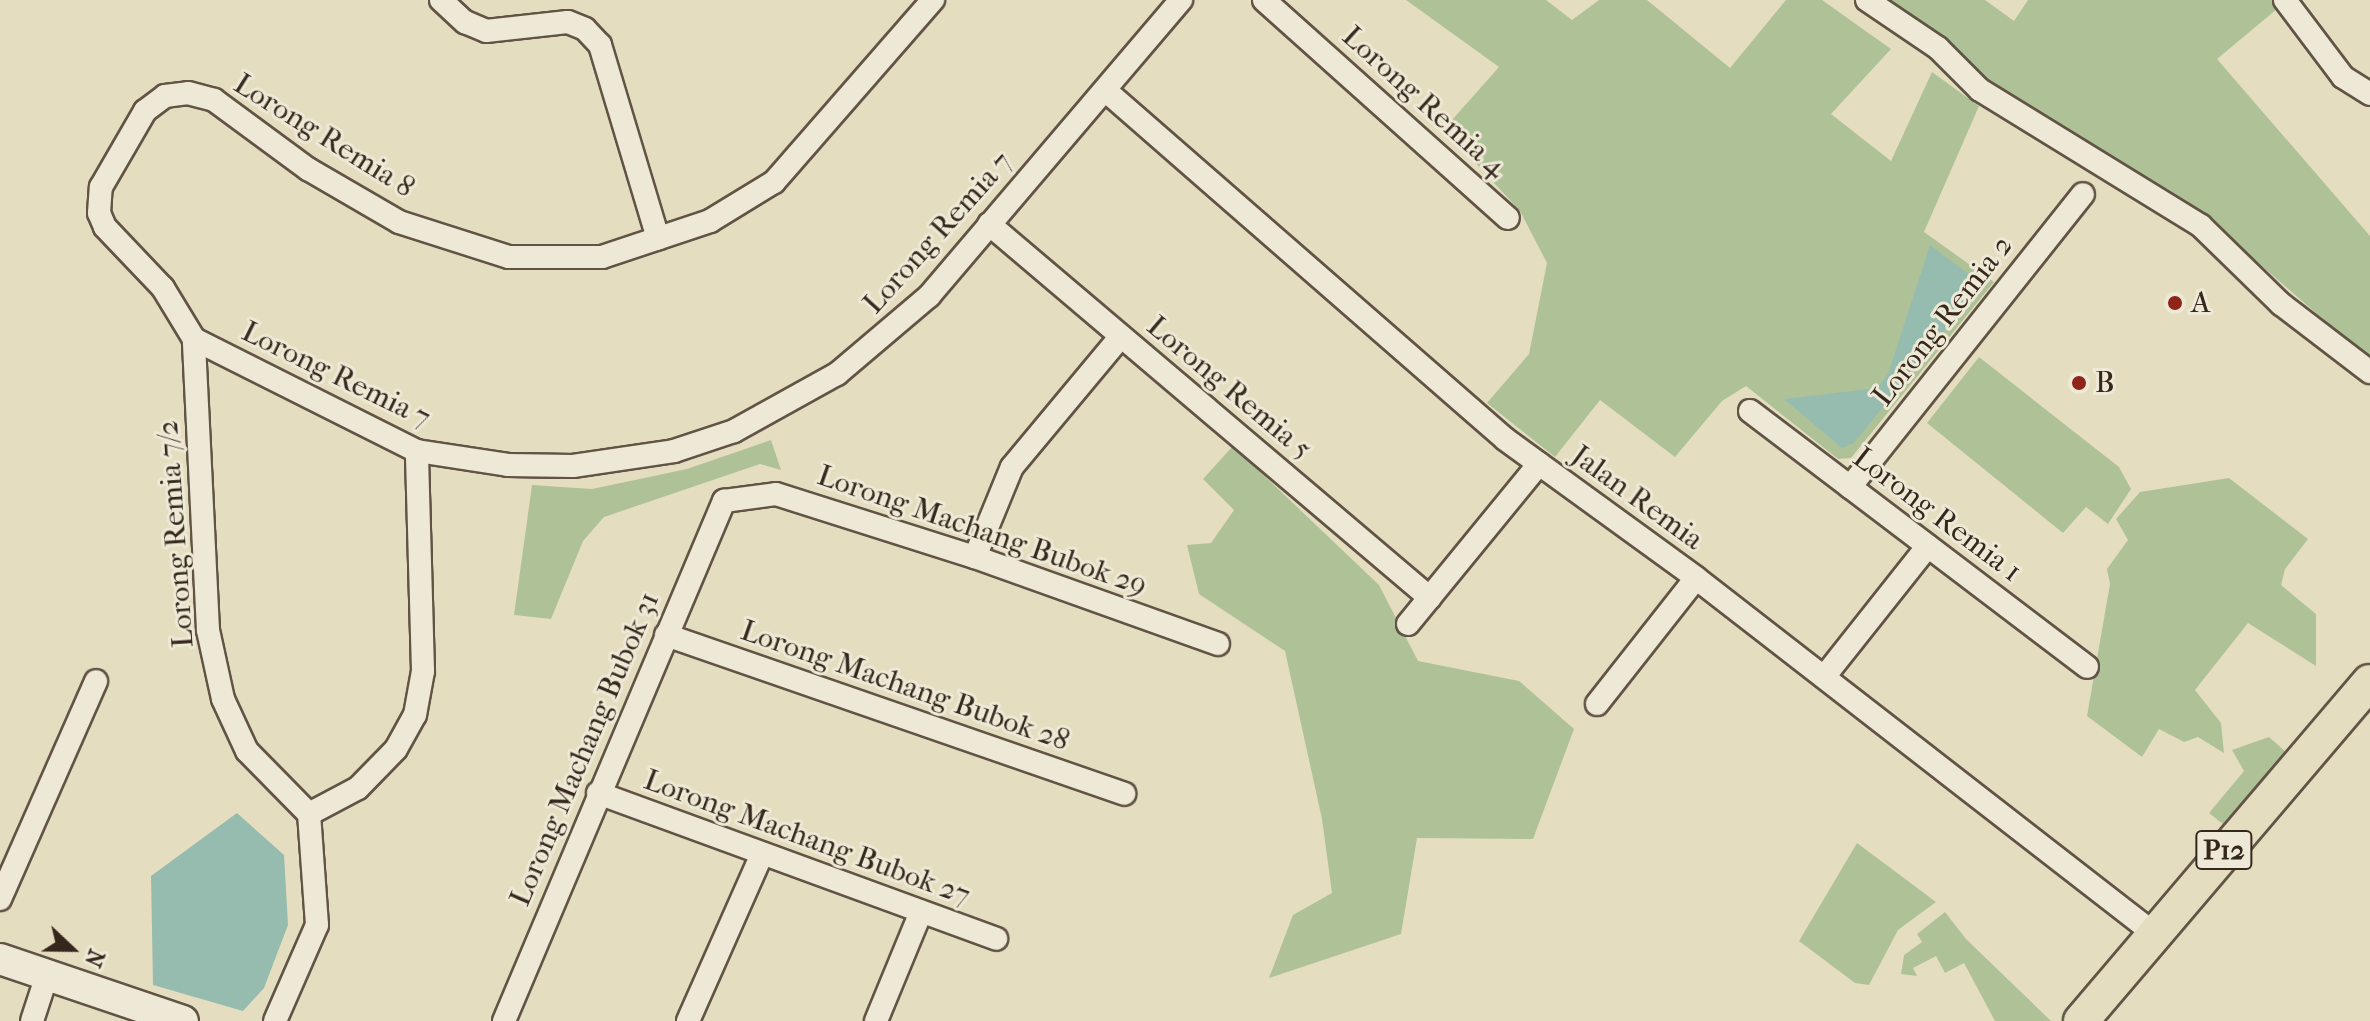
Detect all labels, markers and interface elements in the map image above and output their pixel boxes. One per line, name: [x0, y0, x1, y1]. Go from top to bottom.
street label: Lorong Remia 4: [1334, 19, 1514, 185]
street label: Lorong Remia 8: [227, 66, 421, 206]
street label: Lorong Remia 7: [856, 145, 1020, 321]
street label: Lorong Remia 2: [1865, 229, 2021, 413]
place label: A: [2191, 285, 2210, 321]
marker: A: [2166, 294, 2184, 312]
street label: Lorong Remia 5: [1139, 309, 1319, 467]
street label: Lorong Remia 7: [236, 314, 436, 436]
place label: B: [2095, 365, 2115, 401]
marker: B: [2070, 374, 2088, 392]
street label: Lorong Remia 7/2: [150, 419, 202, 649]
street label: Jalan Remia: [1564, 438, 1710, 558]
street label: Lorong Remia 1: [1846, 440, 2028, 590]
street label: Lorong Machang Bubok 29: [813, 458, 1151, 604]
street label: Lorong Machang Bubok 31: [502, 587, 668, 911]
street label: Lorong Machang Bubok 28: [736, 613, 1074, 759]
street label: Lorong Machang Bubok 27: [639, 762, 975, 914]
road number: P12: [2194, 826, 2254, 874]
north arrow: [32, 909, 112, 989]
text: N: [79, 945, 109, 971]

